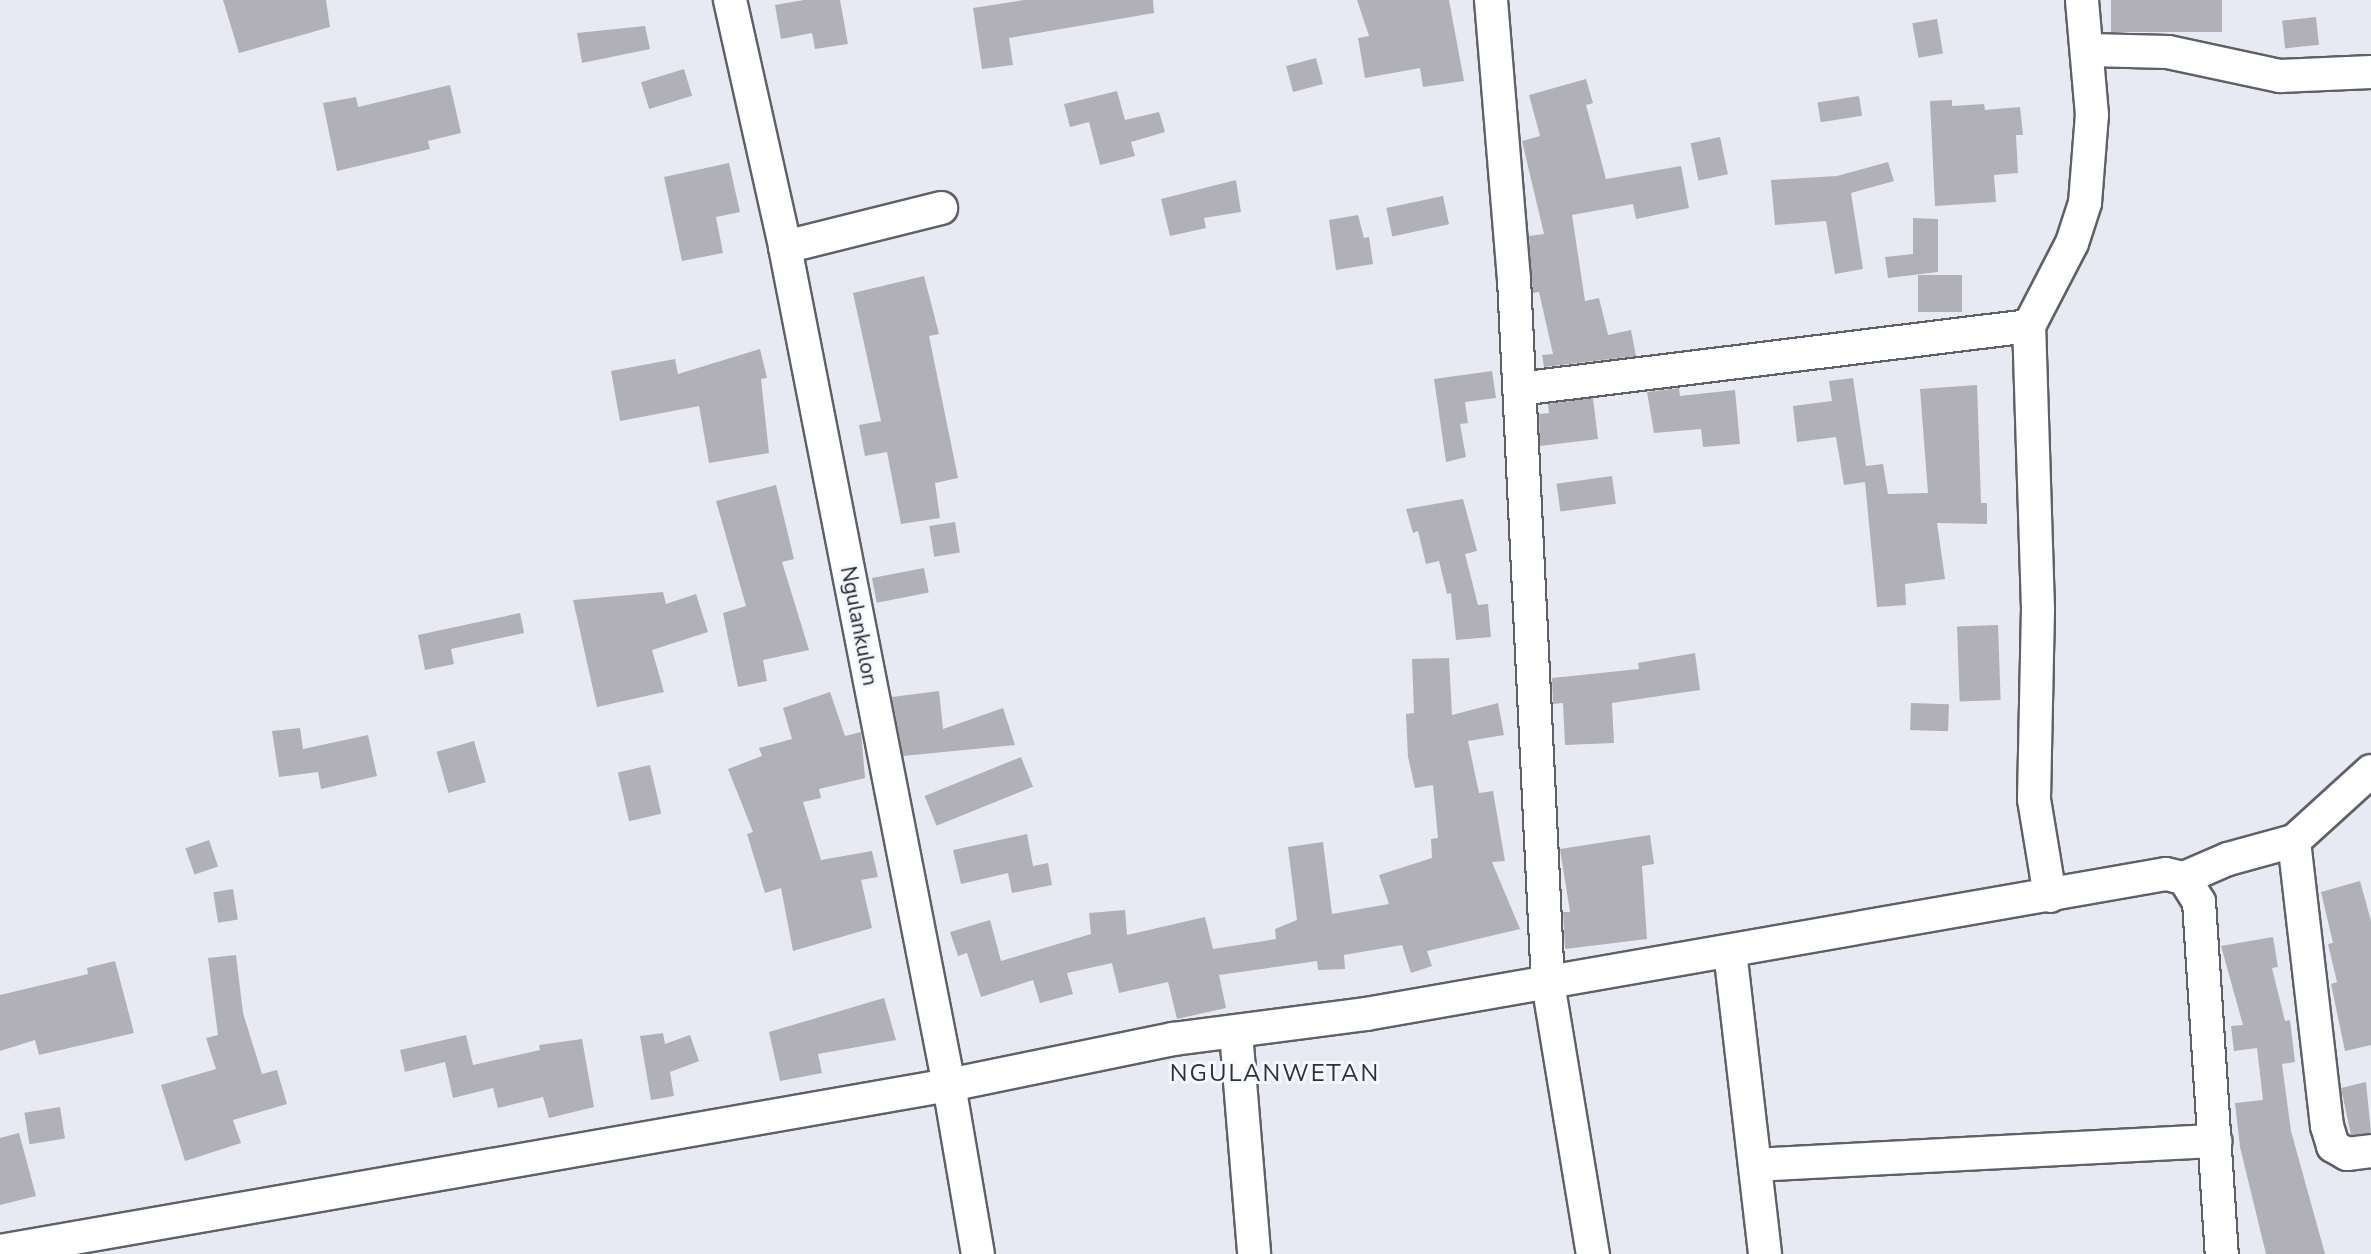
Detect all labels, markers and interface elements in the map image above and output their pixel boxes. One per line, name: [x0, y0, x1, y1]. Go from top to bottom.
street label: Ngulankulon: [835, 564, 883, 688]
district label: NGULANWETAN: [1171, 1060, 1379, 1088]

